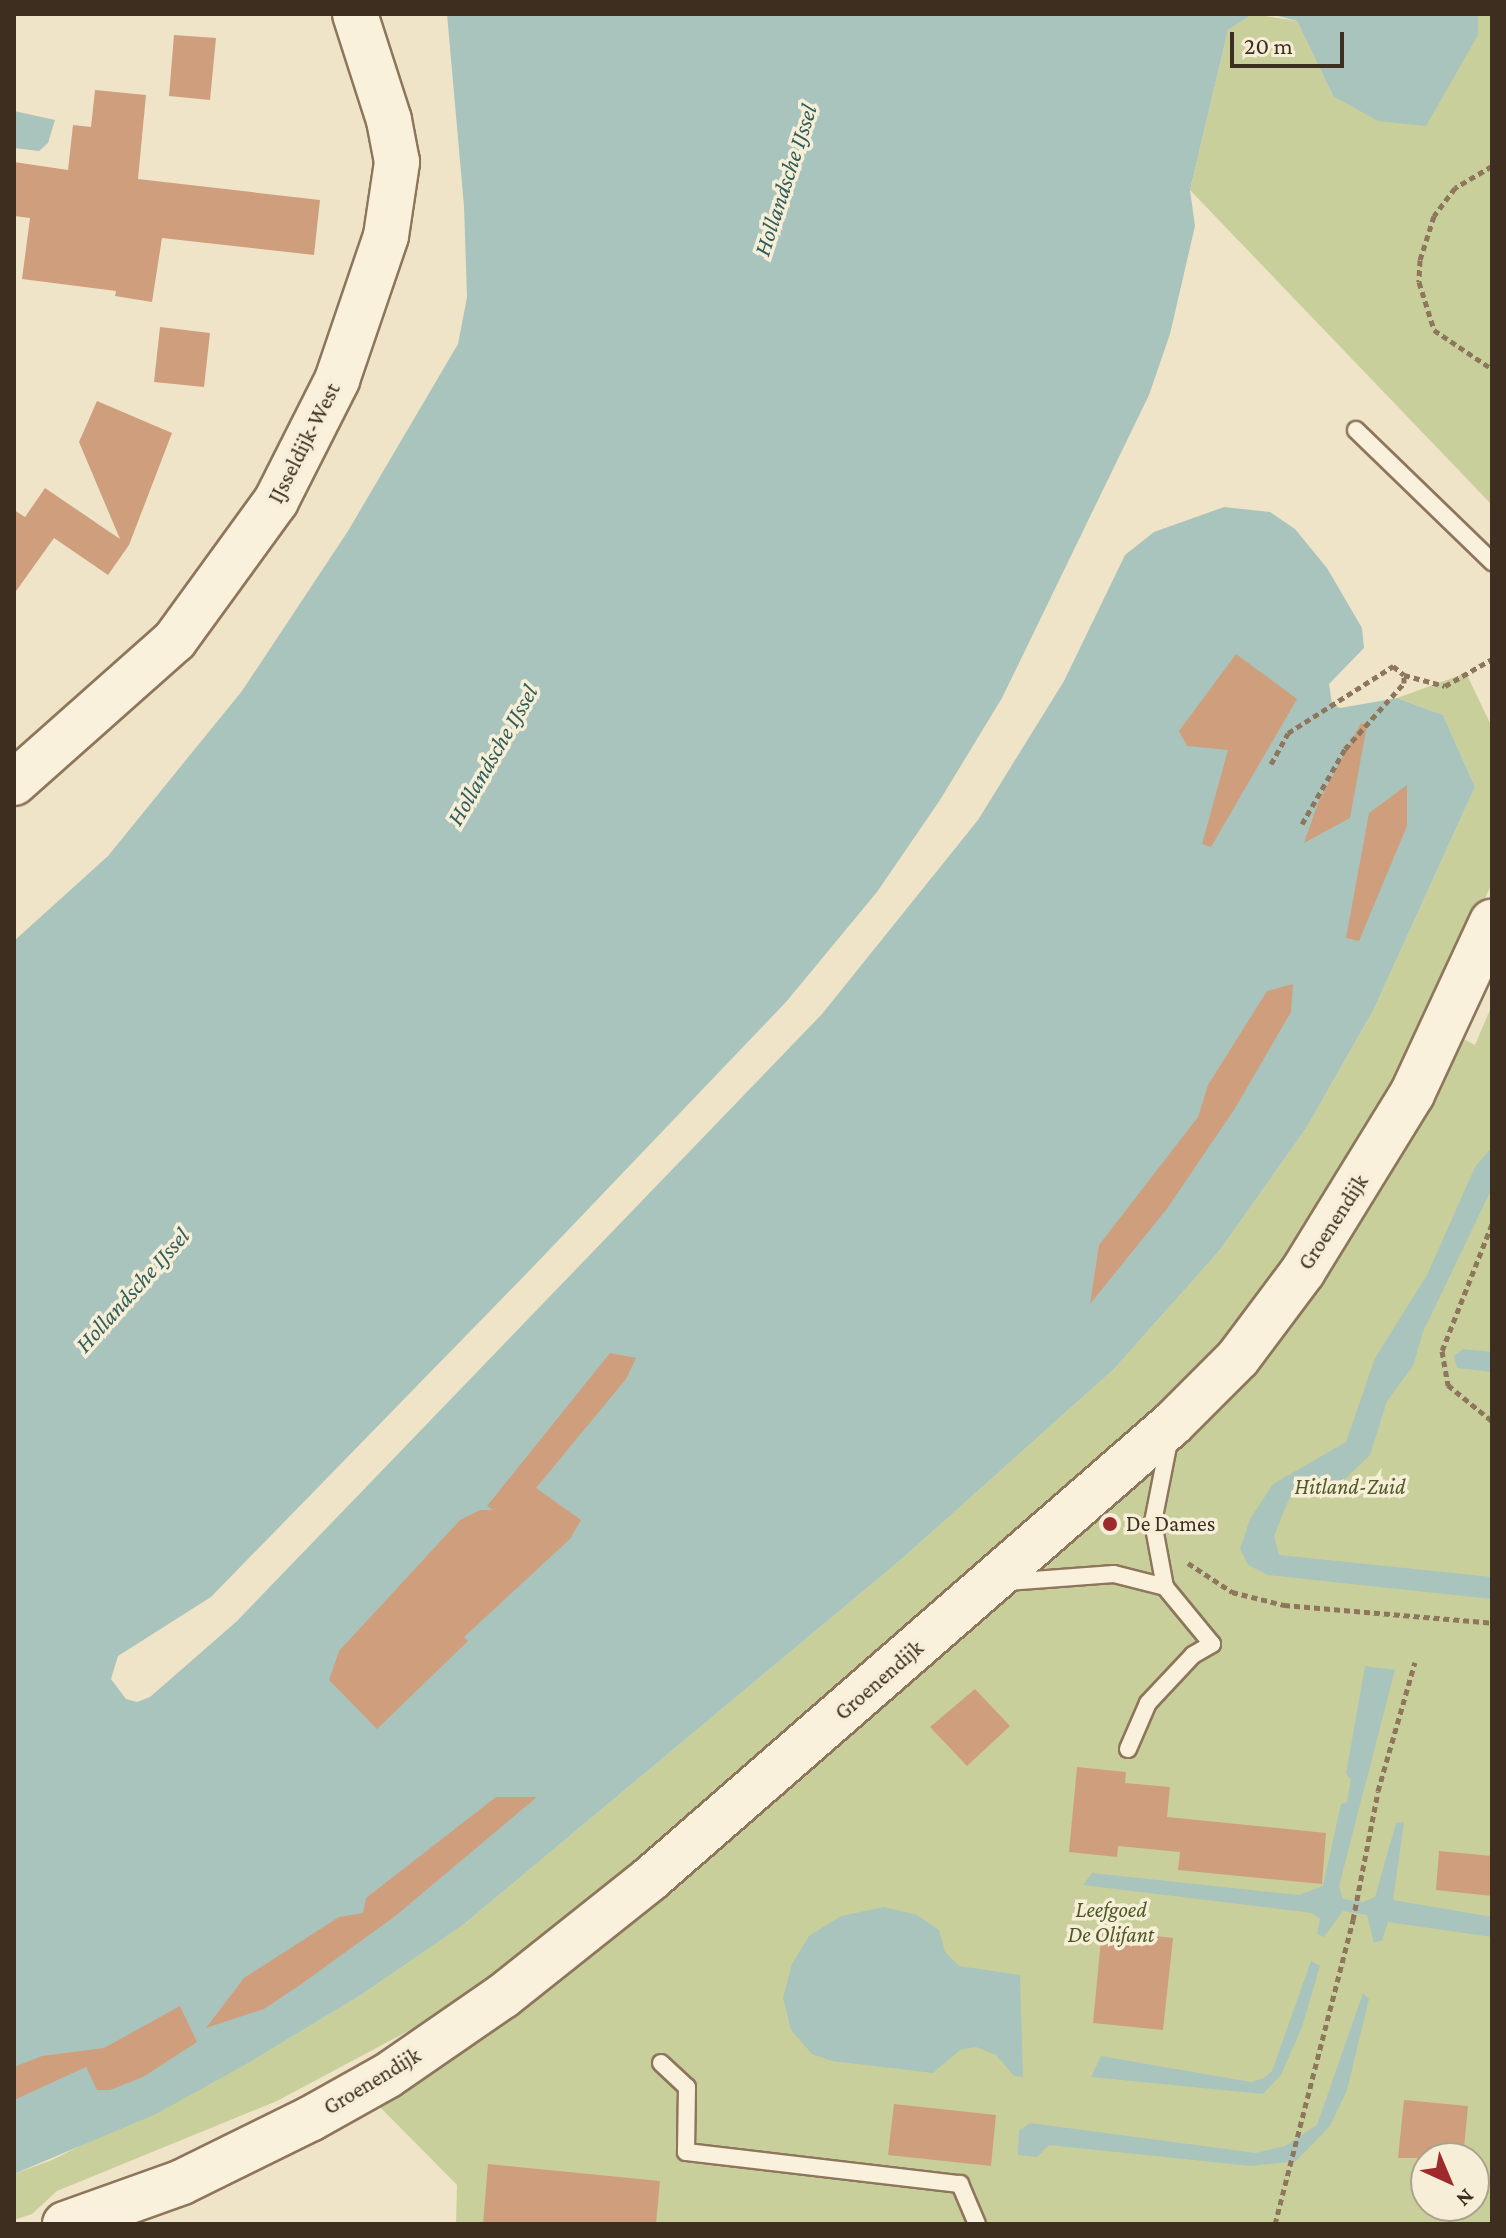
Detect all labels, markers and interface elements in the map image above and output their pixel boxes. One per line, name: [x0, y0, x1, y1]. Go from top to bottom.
scale bar: [1234, 16, 1348, 66]
text: 20 m: [1244, 32, 1293, 59]
water label: Hollandsche IJssel: [747, 101, 823, 259]
street label: IJsseldijk-West: [262, 378, 346, 508]
water label: Hollandsche IJssel: [440, 680, 544, 830]
street label: Groenendijk: [1292, 1169, 1374, 1275]
water label: Hollandsche IJssel: [69, 1222, 195, 1358]
park label: Hitland-Zuid: [1295, 1474, 1405, 1500]
place label: De Dames: [1126, 1511, 1215, 1537]
marker: De Dames: [1101, 1515, 1119, 1533]
street label: Groenendijk: [829, 1634, 929, 1726]
park label: Leefgoed De Olifant: [1068, 1896, 1154, 1948]
street label: Groenendijk: [319, 2042, 425, 2120]
north arrow: [1410, 2142, 1490, 2222]
text: N: [1452, 2184, 1480, 2212]

